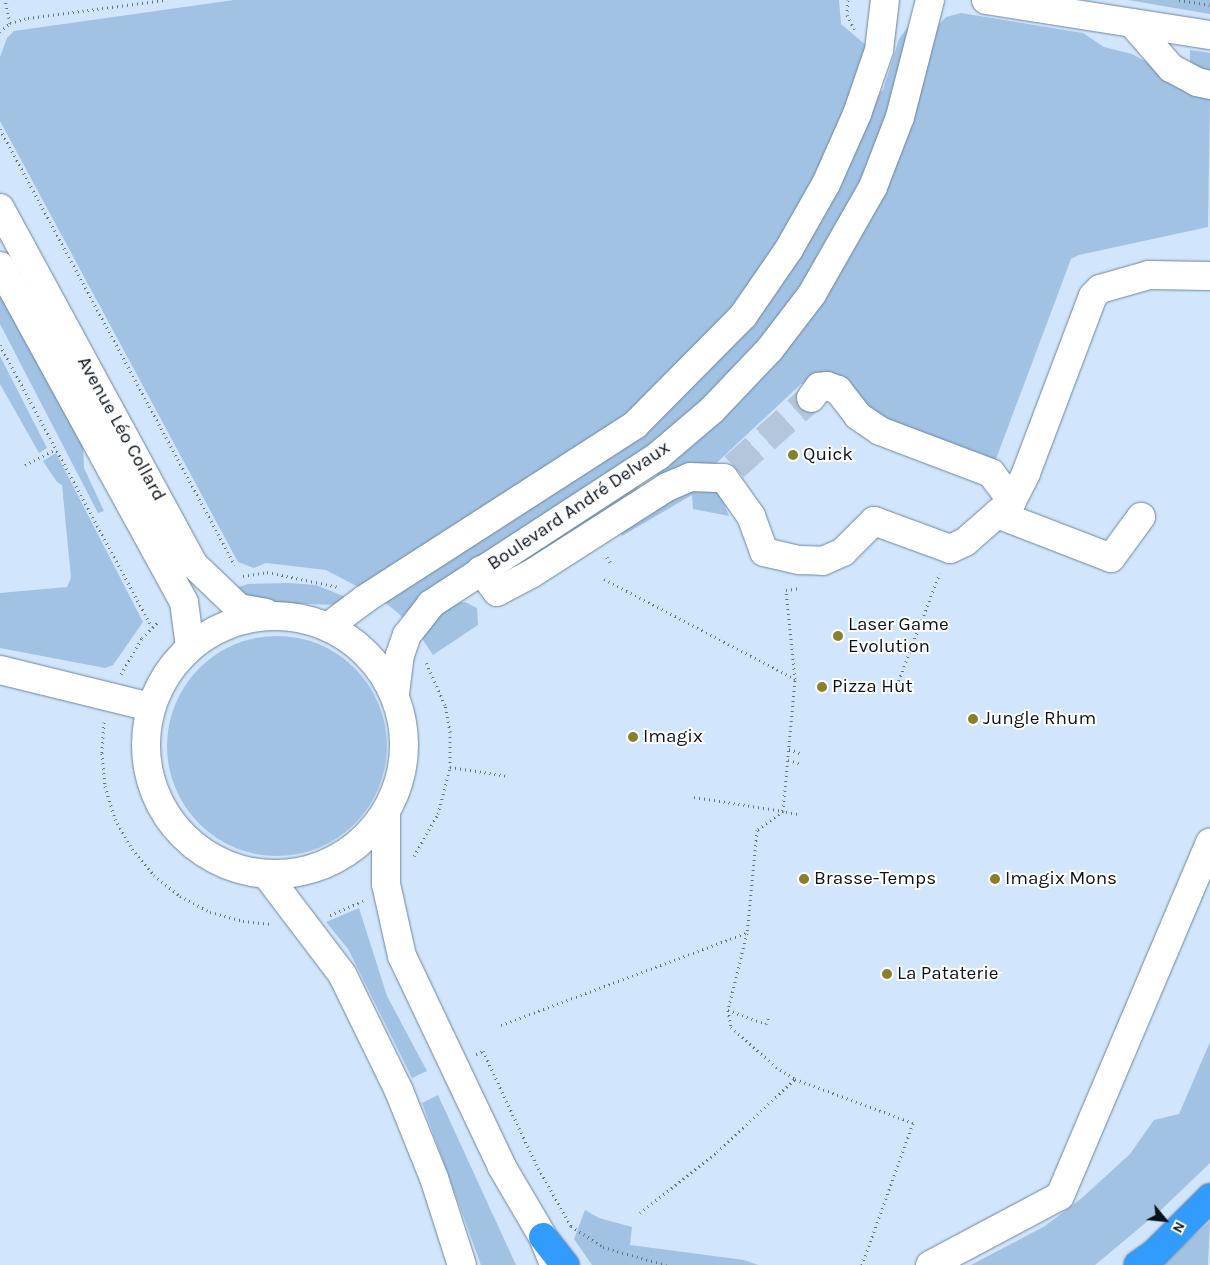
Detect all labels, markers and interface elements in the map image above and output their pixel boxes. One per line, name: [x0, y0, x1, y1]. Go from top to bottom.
street label: Avenue Léo Collard: [72, 353, 170, 505]
street label: Boulevard André Delvaux: [483, 436, 675, 576]
place label: Quick: [803, 444, 853, 466]
marker: Quick: [787, 449, 799, 461]
place label: Laser Game Evolution: [848, 614, 949, 658]
marker: Laser Game Evolution: [832, 630, 844, 642]
place label: Pizza Hut: [832, 676, 913, 698]
marker: Pizza Hut: [816, 681, 828, 693]
place label: Jungle Rhum: [983, 708, 1096, 730]
marker: Jungle Rhum: [967, 713, 979, 725]
place label: Imagix: [643, 726, 703, 748]
marker: Imagix: [627, 731, 639, 743]
place label: Brasse-Temps: [814, 868, 936, 890]
place label: Imagix Mons: [1005, 868, 1117, 890]
marker: Brasse-Temps: [798, 873, 810, 885]
marker: Imagix Mons: [989, 873, 1001, 885]
place label: La Pataterie: [897, 963, 999, 985]
marker: La Pataterie: [881, 968, 893, 980]
north arrow: [1140, 1195, 1190, 1245]
text: N: [1169, 1219, 1189, 1236]

